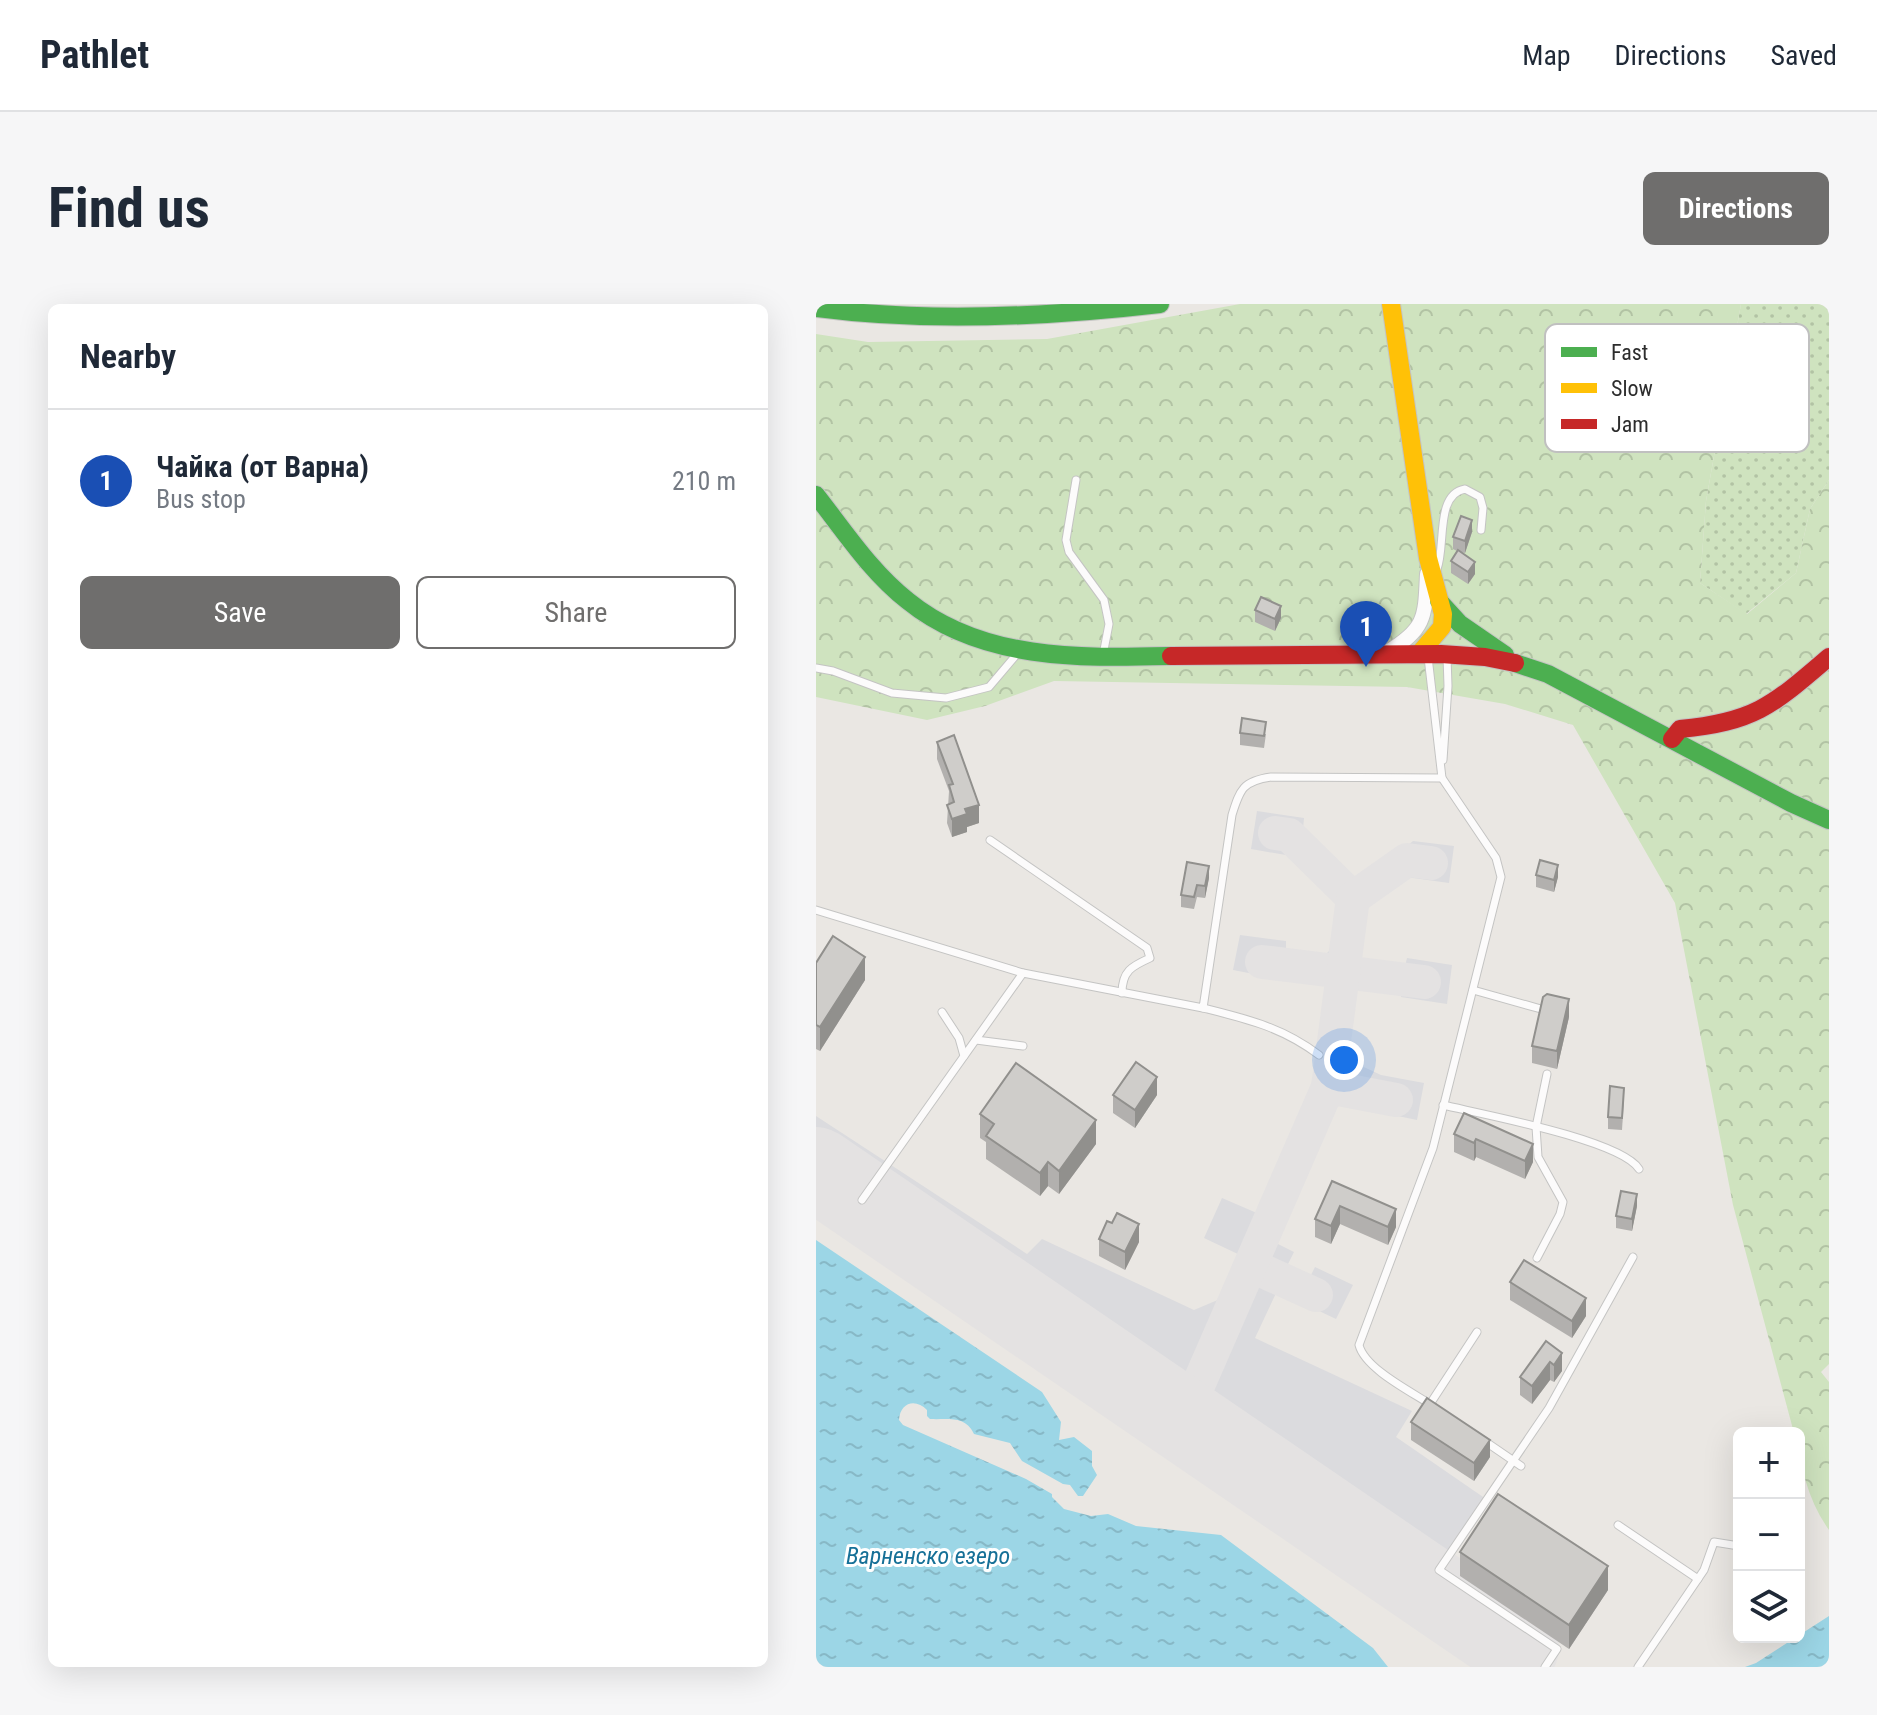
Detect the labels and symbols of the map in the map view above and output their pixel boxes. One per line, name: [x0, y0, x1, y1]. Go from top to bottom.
legend: [1545, 324, 1809, 452]
text: Fast: [1611, 340, 1648, 365]
text: Slow: [1611, 376, 1653, 401]
text: Jam: [1611, 412, 1649, 437]
pin: 1: [1340, 601, 1392, 667]
your location: [1324, 1040, 1364, 1080]
water label: Варненско езеро: [846, 1542, 1010, 1570]

